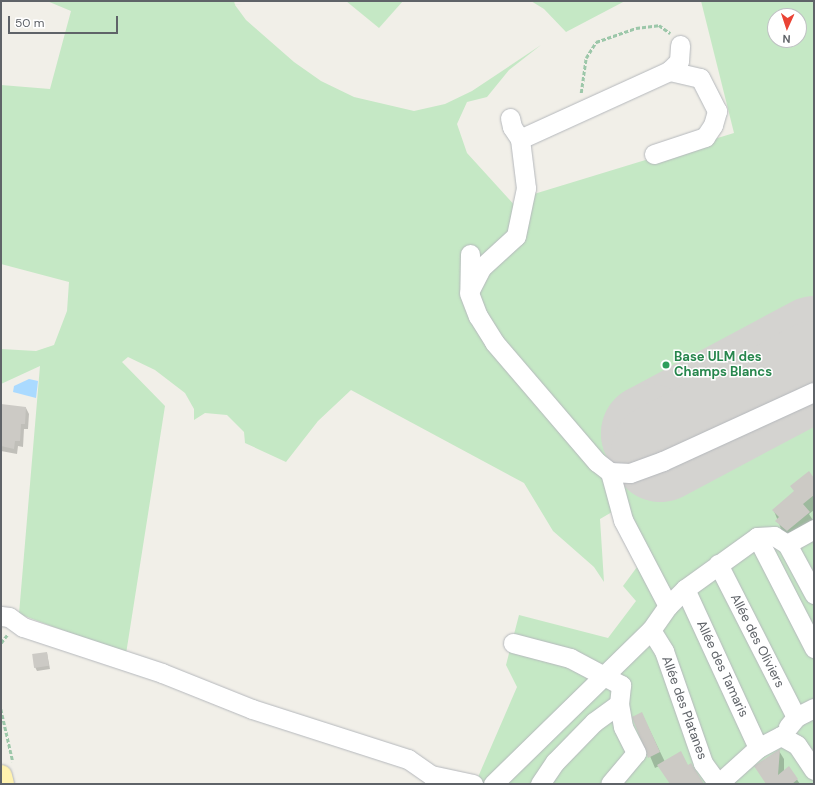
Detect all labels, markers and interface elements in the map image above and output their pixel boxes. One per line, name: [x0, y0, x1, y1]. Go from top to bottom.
scale bar: [10, 8, 120, 34]
north arrow: [767, 8, 807, 48]
text: 50 m: [15, 15, 44, 31]
text: N: [782, 32, 791, 46]
place label: Base ULM des Champs Blancs: [674, 350, 772, 381]
marker: Base ULM des Champs Blancs: [661, 360, 671, 370]
street label: Allée des Oliviers: [727, 592, 787, 690]
street label: Allée des Tamaris: [693, 618, 751, 720]
street label: Allée des Platanes: [658, 654, 710, 762]

